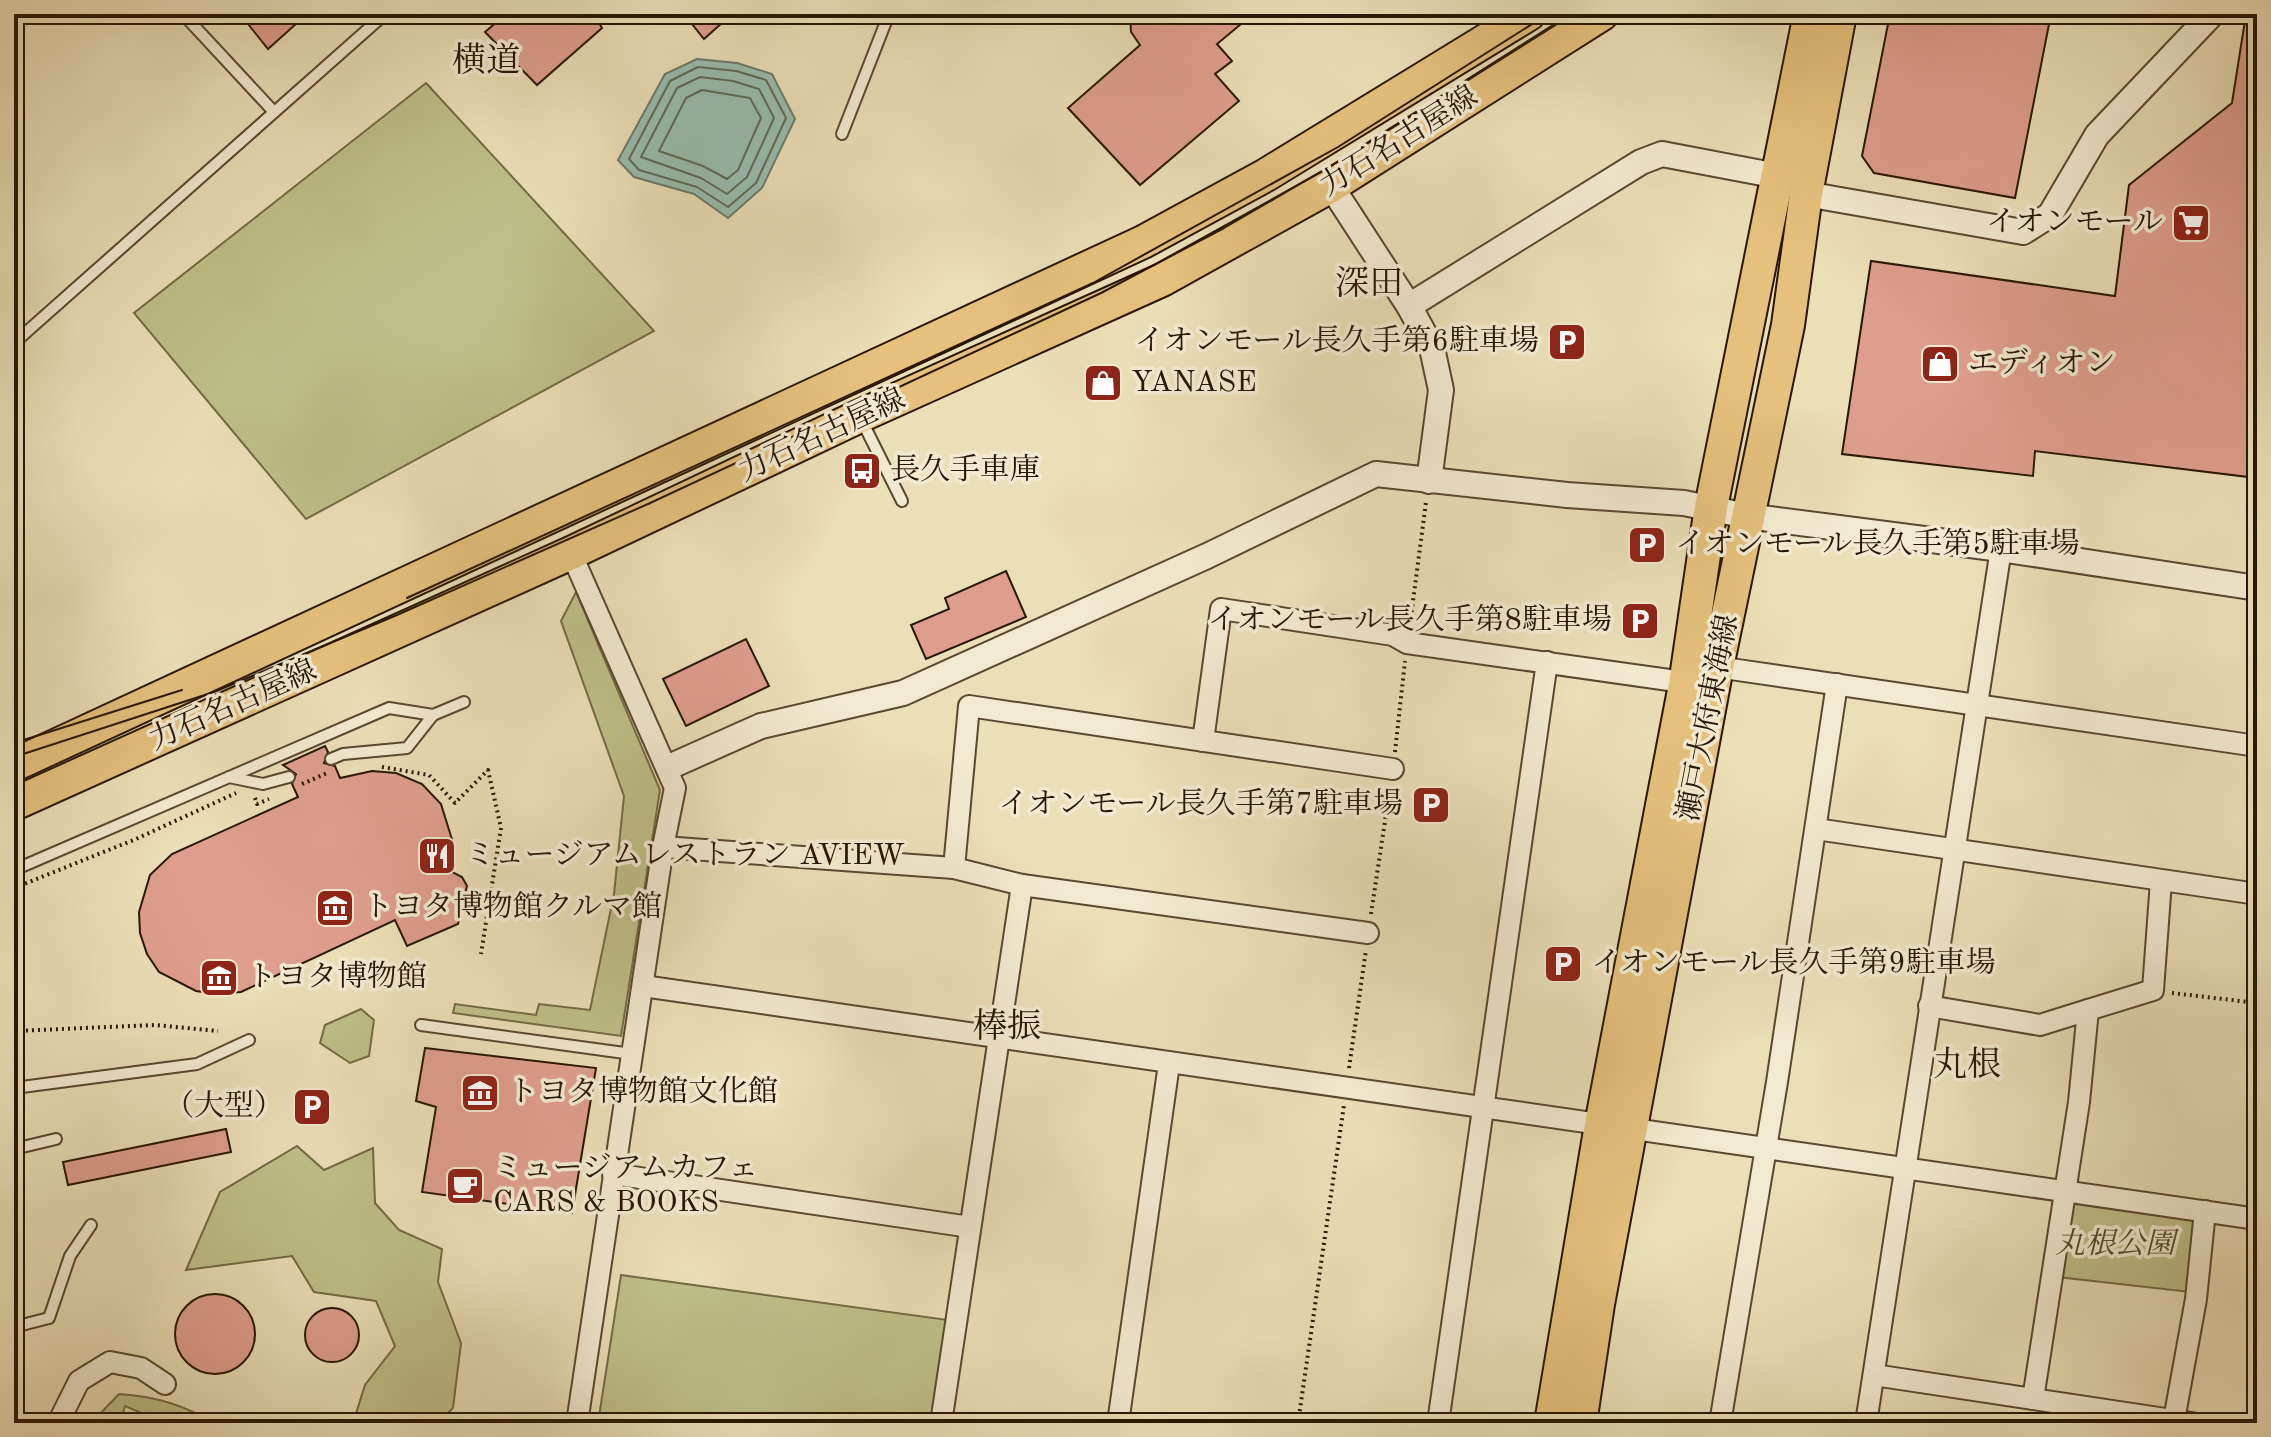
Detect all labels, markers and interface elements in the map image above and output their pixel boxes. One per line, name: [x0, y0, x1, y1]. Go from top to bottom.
district label: 横道: [452, 42, 520, 79]
street label: 力石名古屋線: [1313, 79, 1483, 202]
supermarket icon: イオンモール: [2170, 202, 2212, 244]
place label: イオンモール: [1986, 208, 2163, 238]
district label: 深田: [1335, 265, 1403, 302]
parking icon: イオンモール長久手第6駐車場: [1546, 321, 1588, 363]
place label: イオンモール長久手第6駐車場: [1134, 324, 1539, 357]
shop icon: エディオン: [1919, 343, 1961, 385]
place label: エディオン: [1968, 347, 2116, 379]
shop icon: YANASE: [1082, 362, 1124, 404]
place label: YANASE: [1131, 368, 1257, 398]
street label: 力石名古屋線: [733, 382, 910, 488]
bus stop icon: 長久手車庫: [841, 450, 883, 492]
place label: 長久手車庫: [890, 453, 1040, 486]
parking icon: イオンモール長久手第5駐車場: [1626, 524, 1668, 566]
place label: イオンモール長久手第5駐車場: [1675, 527, 2080, 560]
parking icon: イオンモール長久手第8駐車場: [1619, 600, 1661, 642]
place label: イオンモール長久手第8駐車場: [1207, 603, 1612, 636]
street label: 瀬戸大府東海線: [1671, 611, 1744, 824]
street label: 力石名古屋線: [143, 653, 321, 756]
parking icon: イオンモール長久手第7駐車場: [1410, 784, 1452, 826]
place label: イオンモール長久手第7駐車場: [998, 787, 1403, 820]
restaurant icon: ミュージアムレストラン AVIEW: [416, 835, 458, 877]
place label: ミュージアムレストラン AVIEW: [465, 840, 905, 871]
museum icon: トヨタ博物館クルマ館: [314, 887, 356, 929]
place label: トヨタ博物館クルマ館: [363, 890, 662, 923]
parking icon: イオンモール長久手第9駐車場: [1542, 943, 1584, 985]
place label: イオンモール長久手第9駐車場: [1591, 946, 1996, 979]
museum icon: トヨタ博物館: [198, 957, 240, 999]
place label: トヨタ博物館: [247, 960, 427, 993]
district label: 棒振: [973, 1008, 1041, 1045]
district label: 丸根: [1933, 1046, 2001, 1083]
museum icon: トヨタ博物館文化館: [459, 1072, 501, 1114]
place label: トヨタ博物館文化館: [508, 1075, 778, 1108]
parking icon: （大型）: [291, 1086, 333, 1128]
place label: （大型）: [164, 1089, 284, 1122]
place label: ミュージアムカフェ CARS & BOOKS: [493, 1153, 758, 1218]
cafe icon: ミュージアムカフェ CARS & BOOKS: [444, 1165, 486, 1207]
park label: 丸根公園: [2055, 1227, 2180, 1260]

